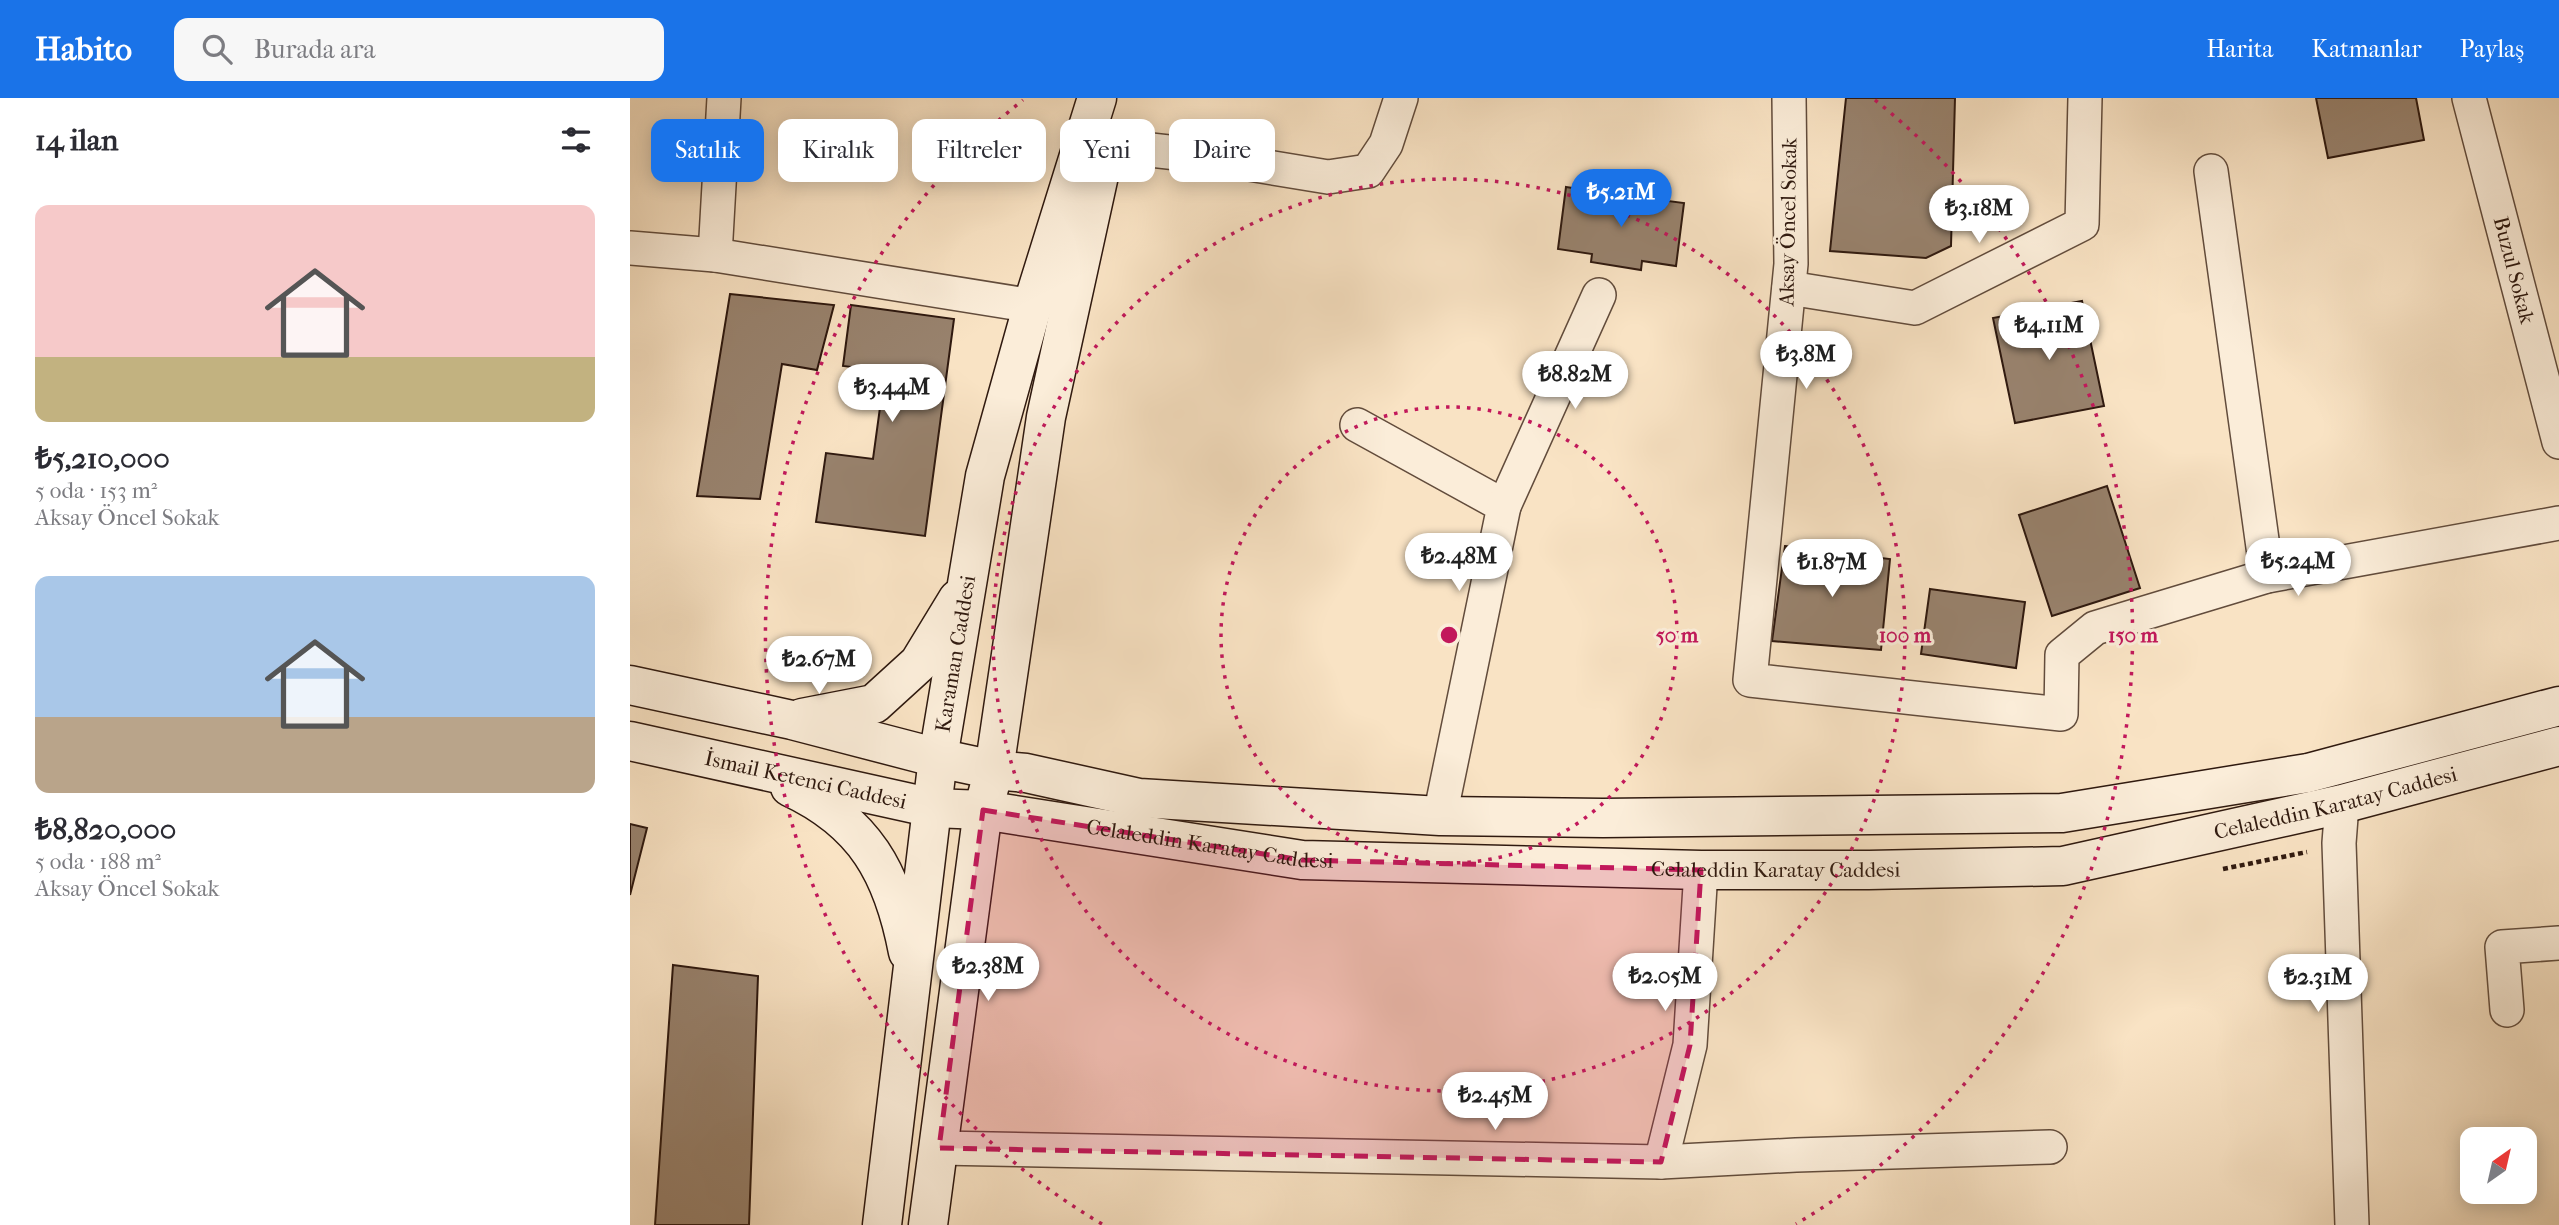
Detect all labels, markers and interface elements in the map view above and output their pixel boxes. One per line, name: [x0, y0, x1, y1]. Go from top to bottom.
search box: [174, 18, 664, 81]
text: Habito: [35, 30, 132, 69]
icon: search: [198, 30, 236, 68]
text: Burada ara: [254, 34, 375, 65]
text: Harita: [2206, 35, 2273, 63]
text: Katmanlar: [2311, 35, 2422, 63]
text: Paylaş: [2460, 35, 2524, 63]
chip: Satılık: [651, 119, 764, 182]
chip: Kiralık: [778, 119, 898, 182]
chip: Filtreler: [912, 119, 1046, 182]
chip: Yeni: [1060, 119, 1155, 182]
chip: Daire: [1169, 119, 1275, 182]
icon: filters: [557, 121, 595, 159]
text: 14 ilan: [35, 123, 118, 158]
street label: Aksay Öncel Sokak: [1775, 137, 1801, 307]
pin: ₺5.21M: [1564, 170, 1678, 229]
text: ₺5.21M: [1587, 178, 1655, 205]
pin: ₺3.18M: [1922, 186, 2036, 245]
text: ₺3.18M: [1945, 194, 2013, 221]
street label: Buzul Sokak: [2489, 214, 2540, 327]
icon: home: [252, 250, 378, 376]
pin: ₺4.11M: [1992, 302, 2106, 362]
text: ₺4.11M: [2014, 311, 2084, 338]
pin: ₺3.8M: [1757, 331, 1855, 391]
text: ₺3.8M: [1776, 340, 1836, 367]
pin: ₺8.82M: [1518, 352, 1632, 411]
text: ₺8.82M: [1538, 360, 1612, 387]
pin: ₺3.44M: [835, 364, 949, 424]
text: ₺3.44M: [854, 373, 930, 400]
text: ₺5,210,000: [35, 441, 170, 476]
text: 5 oda · 153 m²: [35, 477, 157, 504]
text: Aksay Öncel Sokak: [35, 504, 219, 531]
pin: ₺2.48M: [1402, 533, 1516, 593]
pin: ₺5.24M: [2241, 538, 2355, 598]
pin: ₺1.87M: [1775, 540, 1889, 599]
text: ₺2.48M: [1421, 542, 1497, 569]
text: ₺5.24M: [2261, 547, 2335, 574]
text: ₺1.87M: [1797, 548, 1867, 575]
street label: Karaman Caddesi: [930, 573, 980, 734]
icon: home: [252, 621, 378, 747]
centre of rings: [1437, 623, 1461, 647]
text: 50 m: [1656, 623, 1699, 647]
text: 100 m: [1879, 623, 1932, 647]
text: 150 m: [2108, 623, 2159, 647]
pin: ₺2.67M: [762, 636, 876, 696]
text: ₺2.67M: [782, 645, 856, 672]
street label: İsmail Ketenci Caddesi: [703, 746, 909, 814]
street label: Celaleddin Karatay Caddesi: [2212, 762, 2460, 844]
text: ₺8,820,000: [35, 812, 176, 847]
street label: Celaleddin Karatay Caddesi: [1085, 814, 1334, 873]
text: 5 oda · 188 m²: [35, 848, 161, 875]
street label: Celaleddin Karatay Caddesi: [1651, 857, 1901, 882]
text: Aksay Öncel Sokak: [35, 875, 219, 902]
pin: ₺2.38M: [931, 944, 1045, 1003]
text: ₺2.38M: [952, 952, 1024, 979]
pin: ₺2.05M: [1608, 954, 1722, 1013]
pin: ₺2.31M: [2261, 954, 2375, 1014]
text: ₺2.05M: [1628, 962, 1702, 989]
text: ₺2.31M: [2284, 963, 2352, 990]
pin: ₺2.45M: [1438, 1072, 1552, 1132]
text: ₺2.45M: [1458, 1081, 1532, 1108]
north arrow: [2460, 1127, 2538, 1204]
map controls: [2460, 1127, 2537, 1204]

